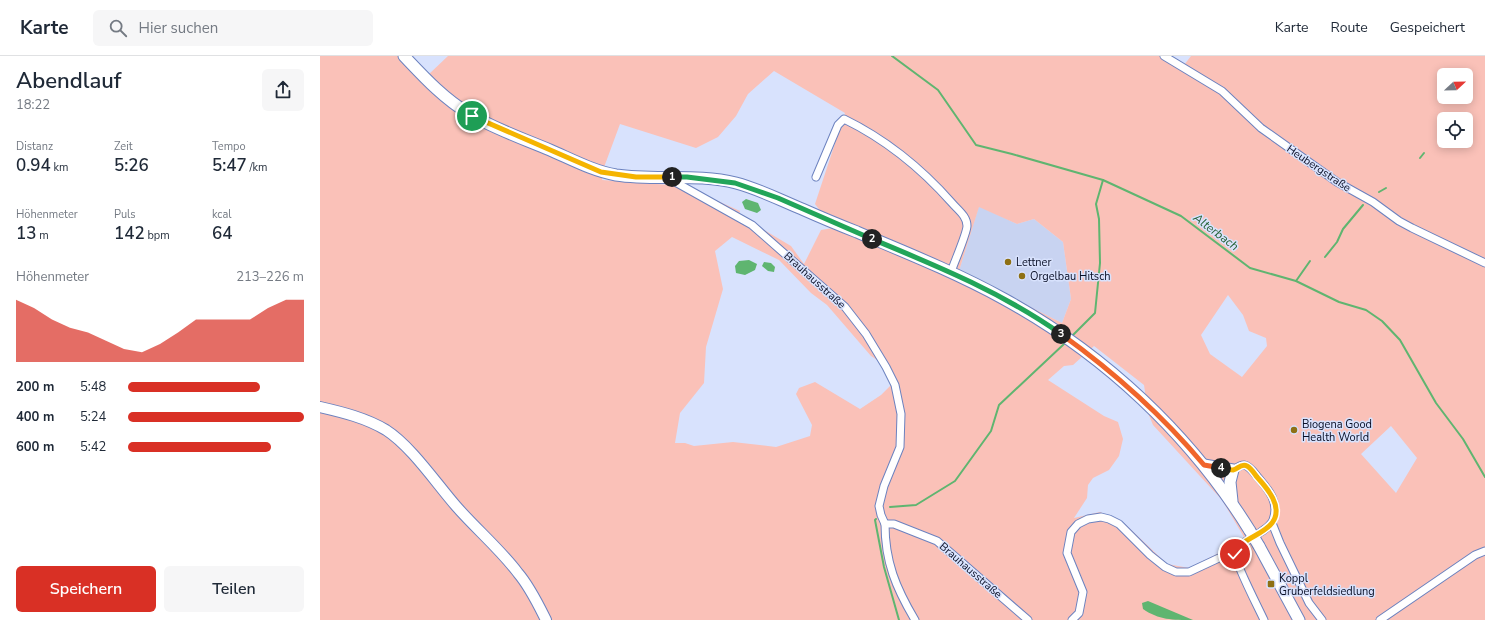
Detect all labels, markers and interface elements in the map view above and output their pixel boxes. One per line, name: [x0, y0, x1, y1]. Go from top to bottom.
search box: [93, 10, 373, 46]
text: Karte: [20, 15, 69, 41]
icon: search: [107, 17, 129, 39]
text: Hier suchen: [139, 18, 218, 38]
text: Karte: [1275, 18, 1309, 37]
text: Route: [1331, 18, 1368, 37]
text: Gespeichert: [1390, 18, 1465, 37]
text: Abendlauf: [16, 66, 121, 96]
north arrow: [1437, 68, 1473, 104]
map controls: [1437, 68, 1473, 148]
button: share: [262, 69, 304, 111]
text: 18:22: [16, 96, 50, 114]
pin: [455, 99, 489, 133]
icon: arrive: [461, 105, 483, 127]
button: locate: [1437, 112, 1473, 148]
text: Distanz: [16, 139, 53, 154]
text: Zeit: [114, 139, 133, 154]
text: Tempo: [212, 139, 246, 154]
street label: Heubergstraße: [1284, 141, 1354, 196]
text: 0.94: [16, 154, 51, 177]
text: 5:26: [114, 154, 149, 177]
text: 5:47: [212, 154, 247, 177]
text: km: [51, 160, 68, 175]
text: /km: [247, 160, 267, 175]
pin: 1: [662, 167, 682, 187]
text: 1: [669, 169, 675, 184]
text: Höhenmeter: [16, 207, 78, 222]
text: Puls: [114, 207, 136, 222]
text: kcal: [212, 207, 232, 222]
water label: Alterbach: [1189, 209, 1242, 254]
text: 13: [16, 222, 36, 245]
text: 142: [114, 222, 145, 245]
text: 64: [212, 222, 232, 245]
text: m: [36, 228, 49, 243]
text: bpm: [145, 228, 170, 243]
pin: 2: [862, 229, 882, 249]
text: 2: [869, 231, 875, 246]
street label: Brauhausstraße: [781, 249, 849, 312]
place label: Lettner: [1016, 255, 1051, 270]
marker: Lettner: [1003, 257, 1013, 267]
text: Höhenmeter: [16, 268, 89, 286]
text: 213–226 m: [236, 268, 304, 286]
place label: Orgelbau Hitsch: [1030, 269, 1111, 284]
marker: Orgelbau Hitsch: [1017, 271, 1027, 281]
pin: 3: [1051, 324, 1071, 344]
text: 3: [1058, 326, 1064, 341]
text: 200 m: [16, 378, 54, 396]
text: 5:48: [80, 378, 106, 396]
text: 400 m: [16, 408, 54, 426]
text: 5:24: [80, 408, 106, 426]
place label: Biogena Good Health World: [1302, 417, 1372, 445]
marker: Biogena Good Health World: [1289, 425, 1299, 435]
text: 600 m: [16, 438, 54, 456]
text: 5:42: [80, 438, 106, 456]
pin: 4: [1211, 458, 1231, 478]
text: 4: [1218, 460, 1224, 475]
pin: [1218, 537, 1252, 571]
street label: Brauhausstraße: [936, 539, 1005, 602]
icon: check: [1224, 543, 1246, 565]
button: Speichern: [16, 566, 156, 612]
button: Teilen: [164, 566, 304, 612]
place label: Koppl Gruberfeldsiedlung: [1279, 571, 1375, 599]
marker: Koppl Gruberfeldsiedlung: [1266, 579, 1276, 589]

